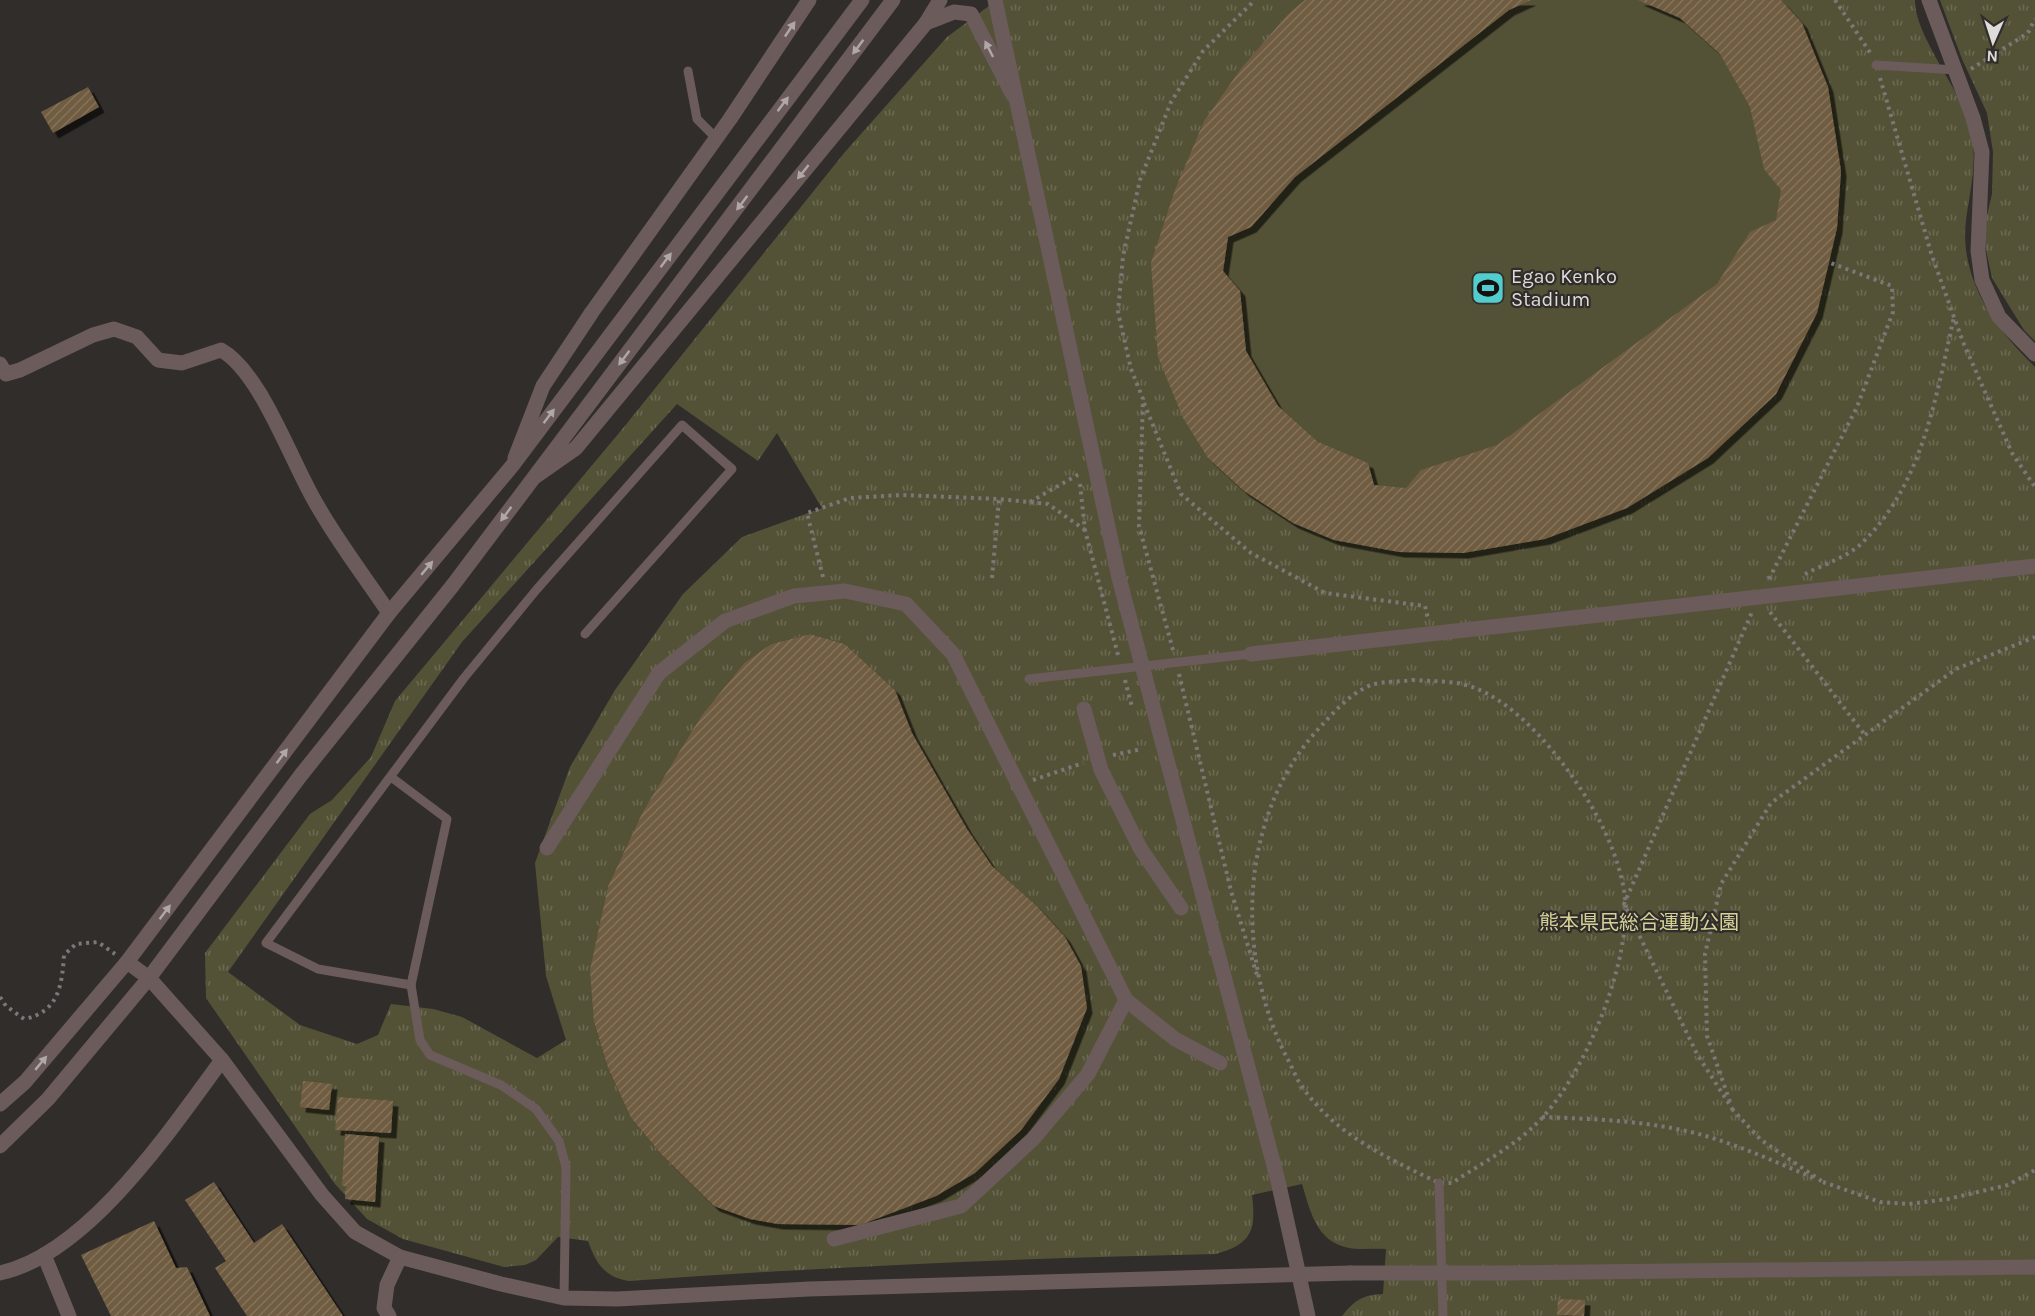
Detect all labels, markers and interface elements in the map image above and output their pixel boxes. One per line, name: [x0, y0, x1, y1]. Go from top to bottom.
north arrow: [1963, 12, 2023, 72]
one-way arrow: [784, 21, 796, 37]
one-way arrow: [853, 39, 865, 54]
one-way arrow: [984, 40, 994, 57]
text: N: [1986, 47, 1998, 66]
one-way arrow: [777, 97, 789, 112]
one-way arrow: [797, 164, 810, 180]
one-way arrow: [735, 195, 748, 211]
one-way arrow: [660, 252, 672, 268]
place label: Egao Kenko Stadium: [1511, 265, 1617, 311]
sports icon: Egao Kenko Stadium: [1470, 270, 1506, 306]
one-way arrow: [618, 350, 630, 366]
one-way arrow: [543, 409, 555, 424]
one-way arrow: [500, 506, 513, 522]
one-way arrow: [420, 560, 433, 576]
one-way arrow: [275, 748, 287, 763]
one-way arrow: [158, 904, 170, 919]
park label: 熊本県民総合運動公園: [1539, 911, 1739, 934]
one-way arrow: [35, 1055, 48, 1071]

